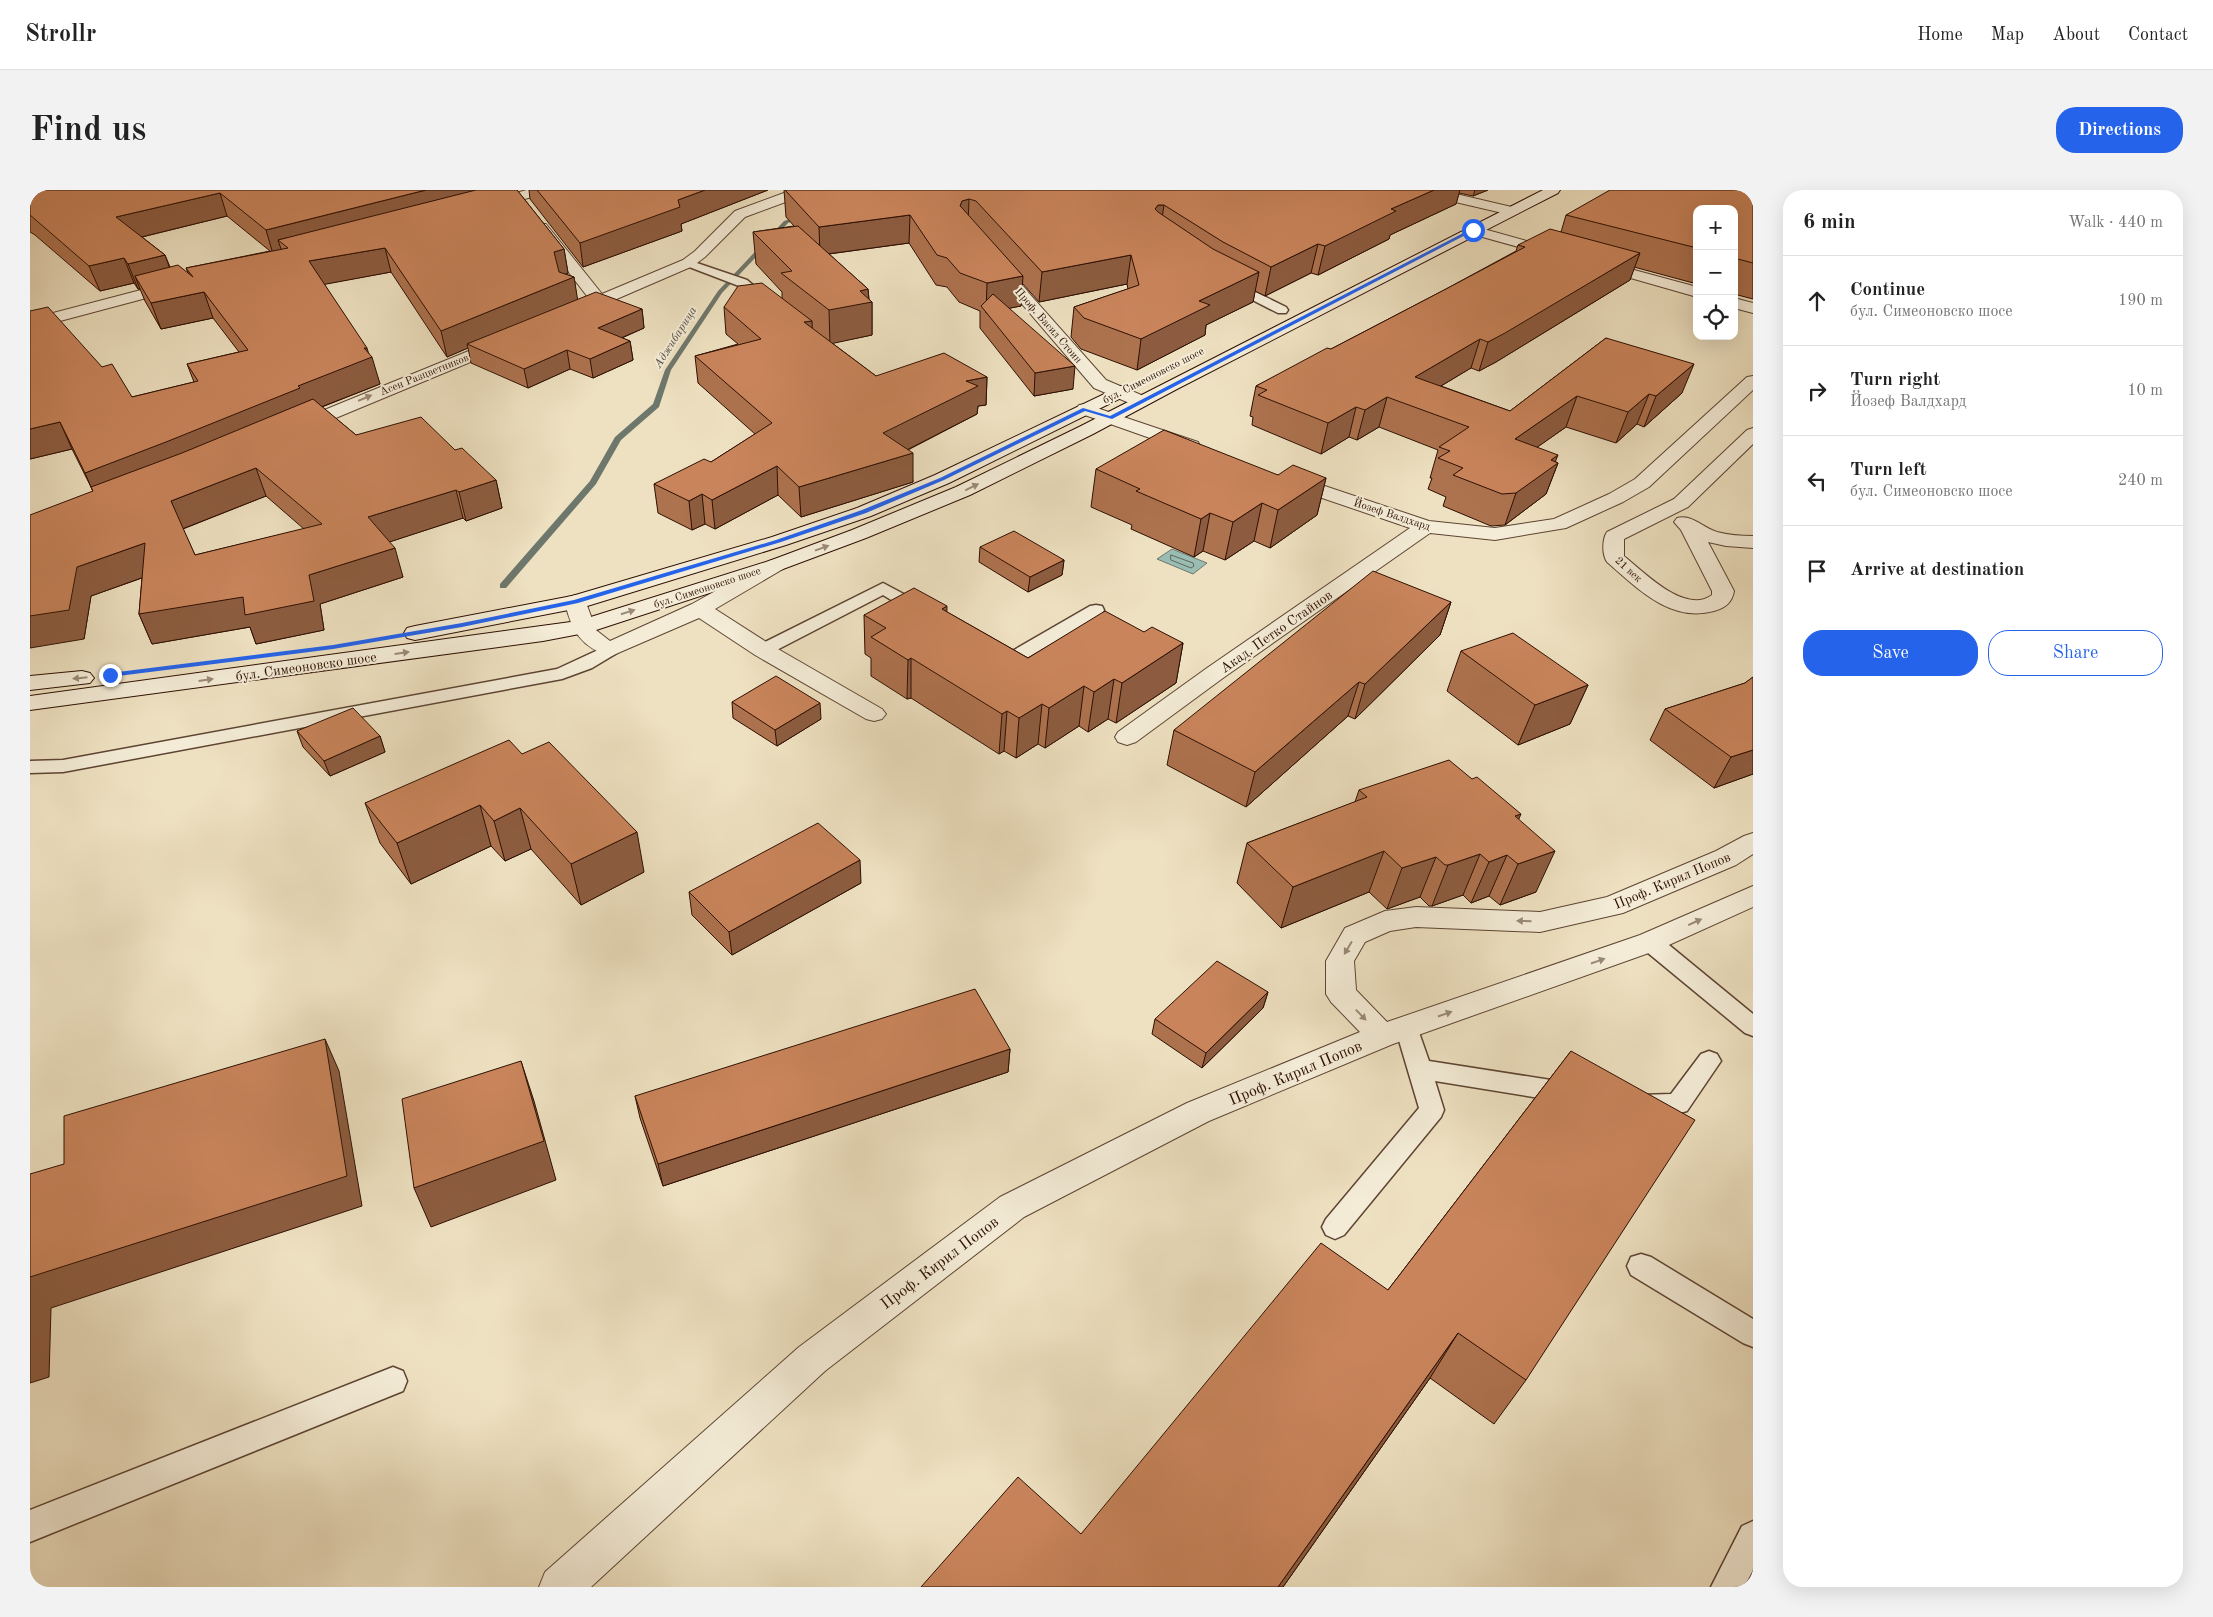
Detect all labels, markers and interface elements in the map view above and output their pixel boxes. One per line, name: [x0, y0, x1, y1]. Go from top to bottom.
text: Strollr: [25, 23, 96, 47]
text: Home: [1917, 26, 1963, 44]
text: Map: [1991, 26, 2024, 44]
text: About: [2052, 26, 2100, 44]
text: Contact: [2128, 26, 2188, 44]
button: Directions: [2056, 107, 2183, 153]
text: Find us: [30, 113, 146, 148]
map controls: [1693, 205, 1738, 340]
button: +: [1693, 205, 1738, 250]
text: 6 min: [1803, 212, 1856, 233]
text: Walk · 440 m: [2068, 215, 2163, 231]
route start: [1462, 219, 1485, 242]
button: −: [1693, 250, 1738, 295]
text: Continue: [1850, 281, 1925, 300]
street label: Проф. Васил Стоин: [1012, 286, 1083, 366]
icon: ahead: [1803, 287, 1831, 315]
text: 190 m: [2118, 293, 2163, 309]
button: locate: [1693, 295, 1738, 340]
water label: Аджибарица: [651, 304, 700, 371]
text: бул. Симеоновско шосе: [1850, 304, 2013, 320]
street label: бул. Симеоновско шосе: [1101, 346, 1206, 407]
street label: Асен Разцветников: [379, 353, 471, 398]
text: Turn right: [1850, 371, 1940, 390]
icon: right: [1803, 377, 1831, 405]
text: 10 m: [2127, 383, 2163, 399]
one-way arrow: [358, 394, 373, 402]
text: Йозеф Валдхард: [1850, 394, 1966, 410]
text: Turn left: [1850, 461, 1927, 480]
icon: left: [1803, 467, 1831, 495]
text: 240 m: [2118, 473, 2163, 489]
one-way arrow: [965, 482, 980, 491]
text: бул. Симеоновско шосе: [1850, 484, 2013, 500]
street label: Йозеф Валдхард: [1352, 496, 1432, 533]
one-way arrow: [815, 544, 830, 552]
street label: 21 век: [1613, 555, 1644, 585]
icon: arrive: [1803, 557, 1831, 585]
text: Arrive at destination: [1850, 561, 2024, 580]
street label: бул. Симеоновско шосе: [653, 566, 762, 611]
street label: Акад. Петко Стайнов: [1218, 588, 1335, 676]
one-way arrow: [621, 608, 636, 616]
button: Save: [1803, 630, 1978, 676]
button: Share: [1988, 630, 2163, 676]
one-way arrow: [394, 649, 410, 657]
street label: бул. Симеоновско шосе: [235, 650, 378, 684]
route end: [99, 664, 122, 687]
one-way arrow: [72, 674, 88, 682]
one-way arrow: [199, 676, 215, 684]
street label: Проф. Кирил Попов: [1612, 850, 1733, 913]
one-way arrow: [1516, 917, 1532, 925]
one-way arrow: [1688, 918, 1702, 926]
one-way arrow: [1343, 942, 1352, 955]
one-way arrow: [1591, 957, 1606, 965]
one-way arrow: [1355, 1009, 1367, 1021]
one-way arrow: [1437, 1010, 1452, 1017]
street label: Проф. Кирил Попов: [1227, 1039, 1365, 1109]
street label: Проф. Кирил Попов: [878, 1214, 1002, 1313]

